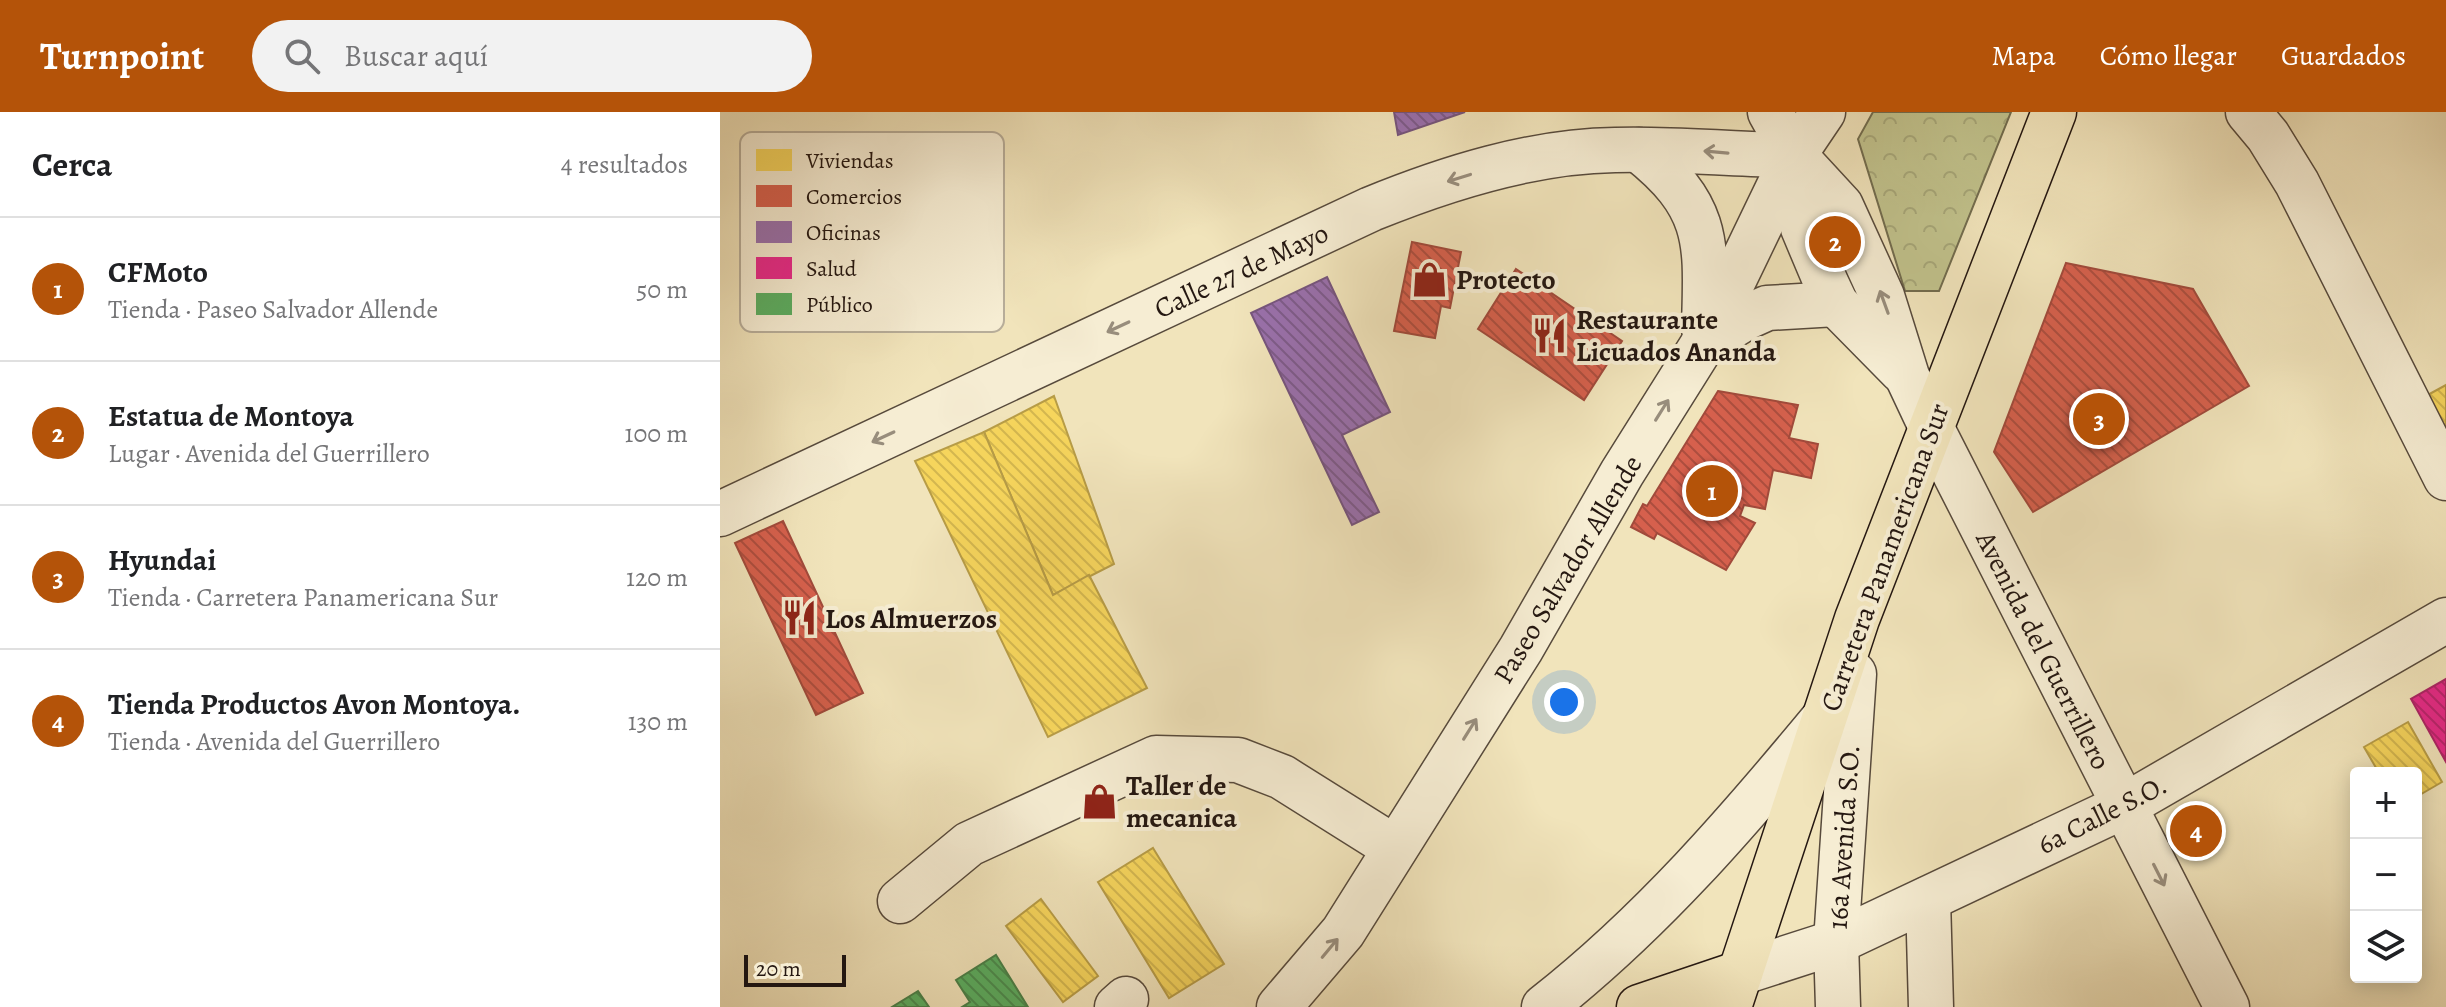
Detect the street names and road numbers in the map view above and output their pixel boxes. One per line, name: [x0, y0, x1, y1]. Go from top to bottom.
street label: Calle 27 de Mayo: [1148, 214, 1335, 328]
street label: Carretera Panamericana Sur: [1811, 398, 1958, 717]
street label: Paseo Salvador Allende: [1484, 448, 1651, 691]
street label: Avenida del Guerrillero: [1966, 524, 2120, 776]
street label: 16a Avenida S.O.: [1819, 743, 1869, 931]
street label: 6a Calle S.O.: [2031, 766, 2174, 864]

